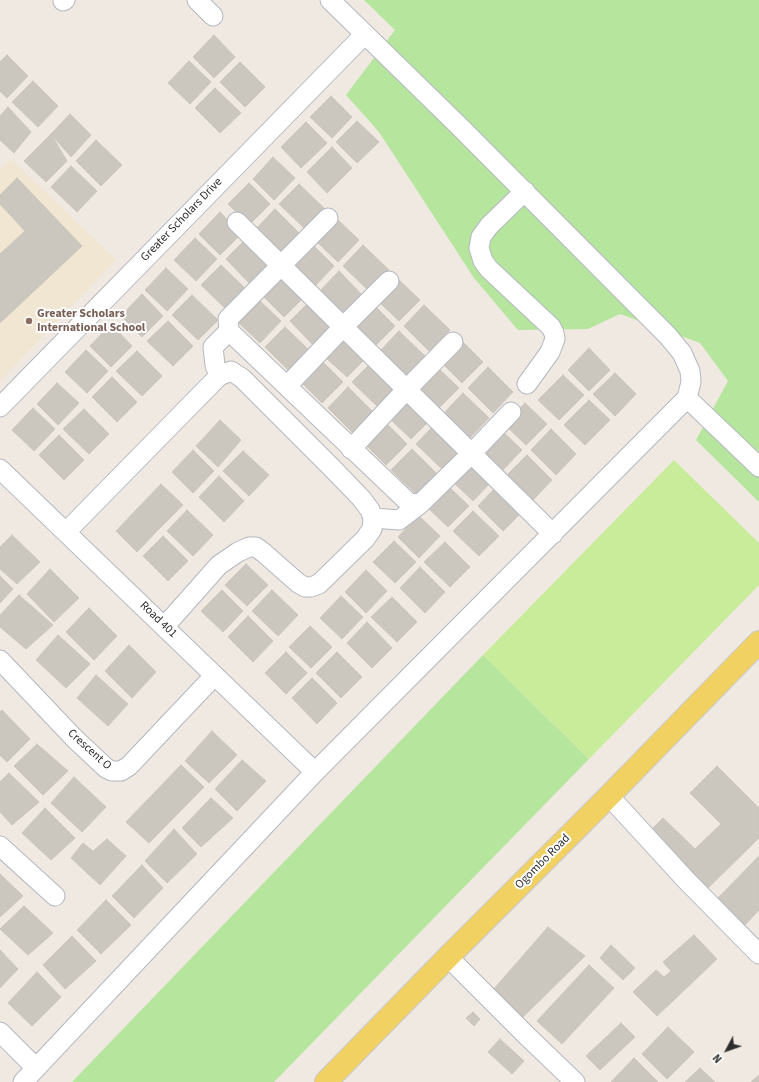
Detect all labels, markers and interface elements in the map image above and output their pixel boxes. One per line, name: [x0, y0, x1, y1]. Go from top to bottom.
street label: Greater Scholars Drive: [138, 175, 226, 265]
place label: Greater Scholars International School: [37, 307, 145, 335]
marker: Greater Scholars International School: [24, 316, 34, 326]
street label: Road 401: [136, 599, 180, 641]
street label: Crescent O: [64, 727, 114, 773]
street label: Ogombo Road: [513, 832, 573, 892]
north arrow: [707, 1030, 747, 1070]
text: N: [710, 1051, 726, 1066]

